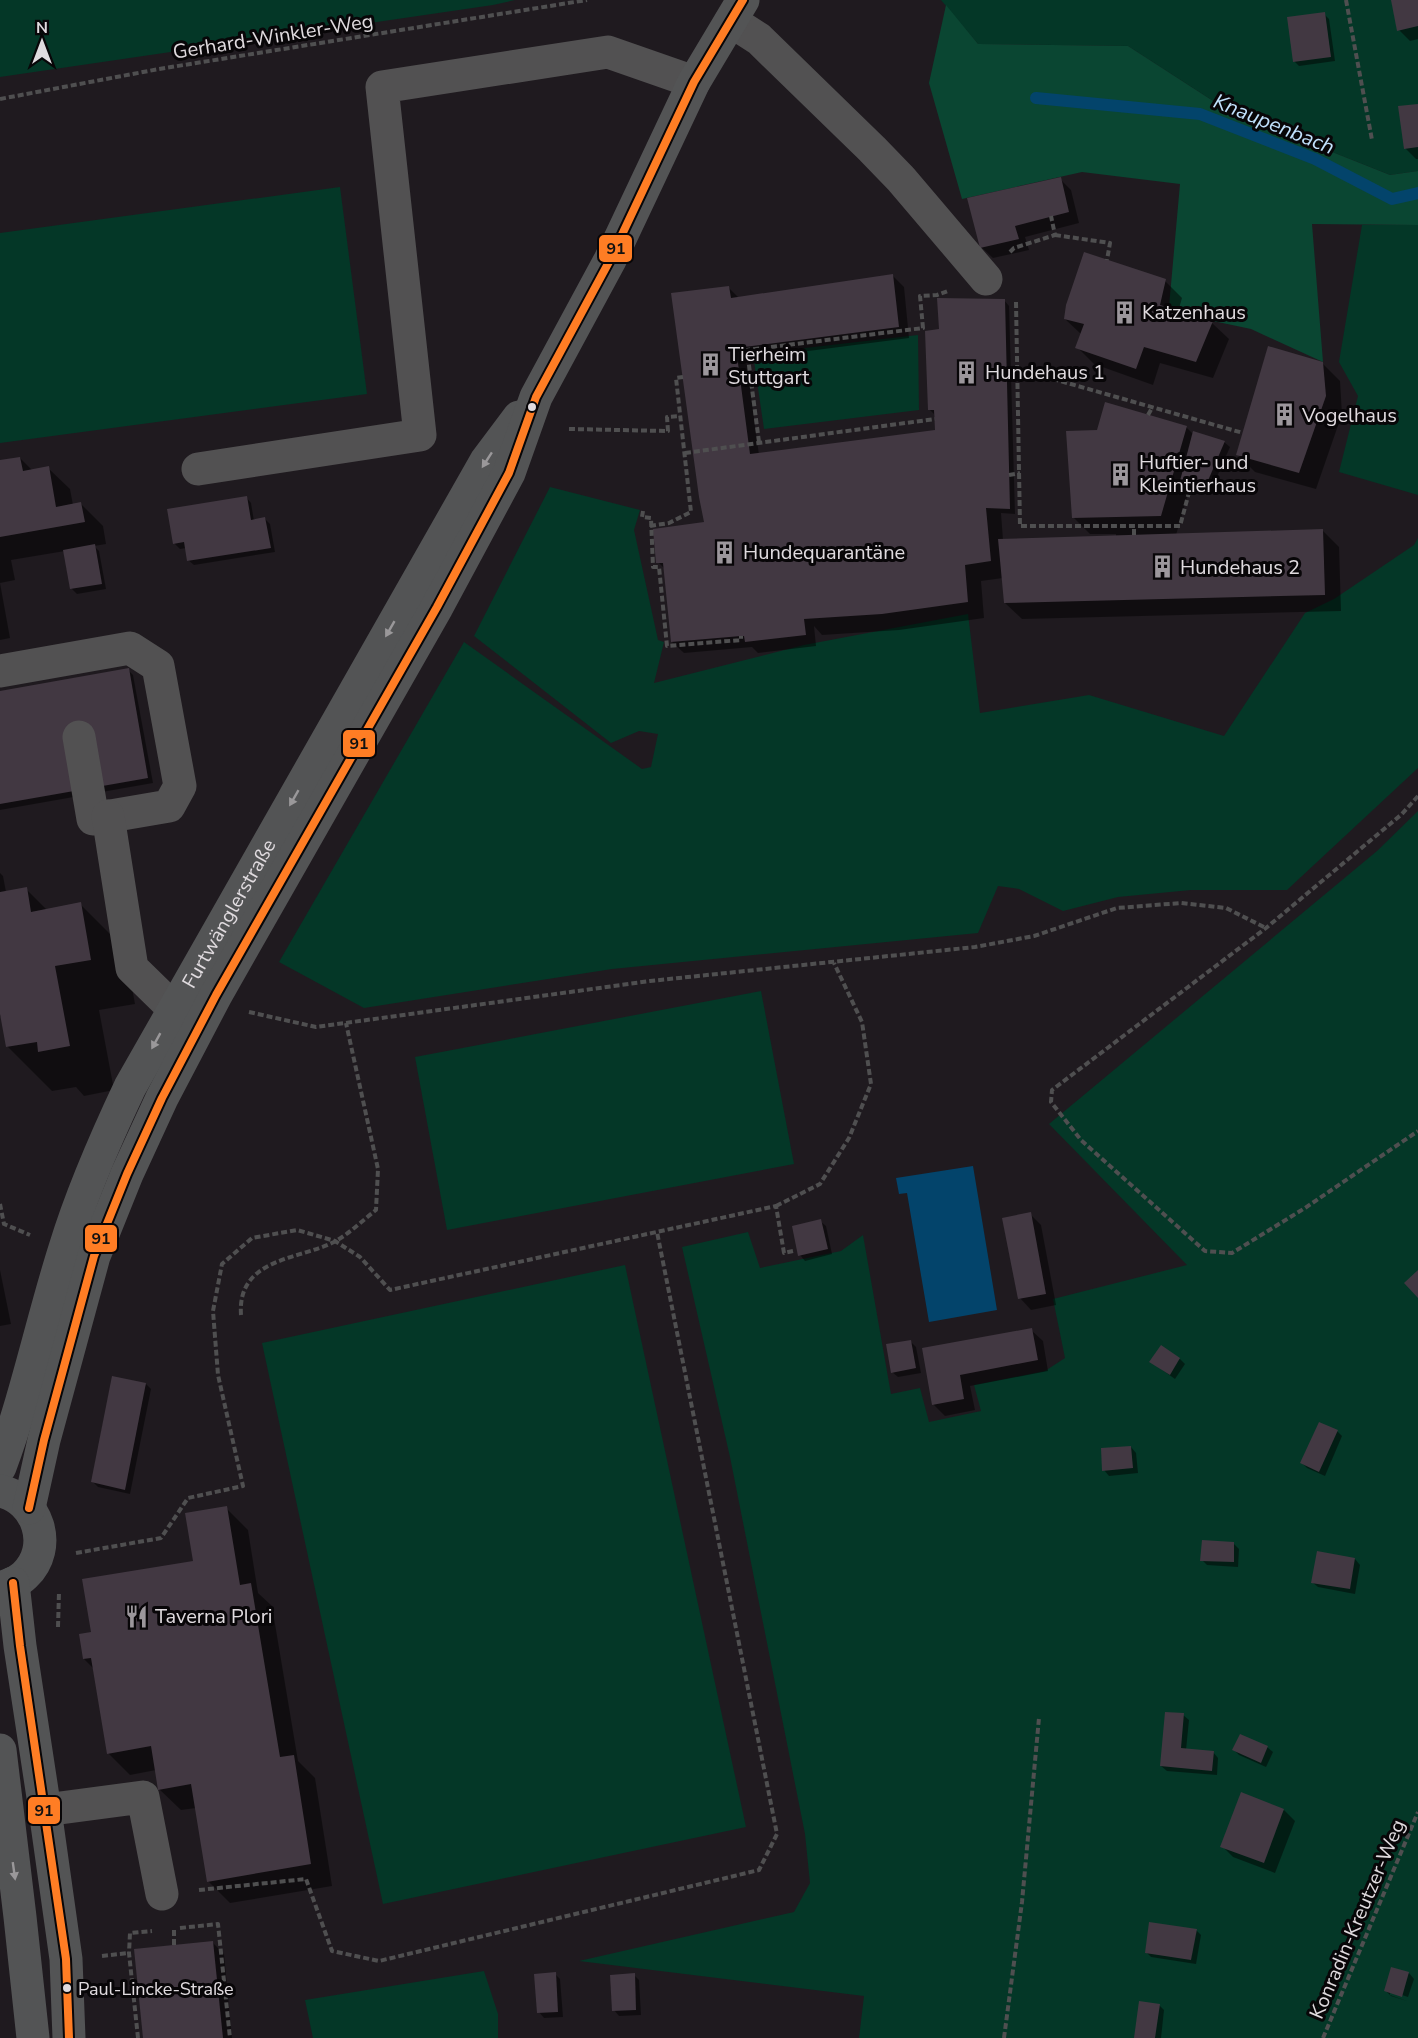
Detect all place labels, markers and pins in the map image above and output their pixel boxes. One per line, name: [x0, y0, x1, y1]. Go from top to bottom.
building icon: Katzenhaus: [1111, 299, 1137, 325]
place label: Katzenhaus: [1142, 299, 1246, 326]
place label: Tierheim Stuttgart: [728, 341, 810, 391]
building icon: Tierheim Stuttgart: [697, 352, 723, 378]
building icon: Hundehaus 1: [954, 359, 980, 385]
place label: Hundehaus 1: [985, 359, 1105, 386]
unlabelled marker: [526, 401, 538, 413]
building icon: Vogelhaus: [1271, 402, 1297, 428]
place label: Vogelhaus: [1301, 402, 1397, 429]
place label: Huftier- und Kleintierhaus: [1139, 449, 1256, 499]
building icon: Huftier- und Kleintierhaus: [1108, 461, 1134, 487]
building icon: Hundequarantäne: [712, 539, 738, 565]
place label: Hundequarantäne: [743, 539, 905, 566]
building icon: Hundehaus 2: [1149, 554, 1175, 580]
place label: Hundehaus 2: [1180, 554, 1300, 581]
restaurant icon: Taverna Plori: [124, 1603, 150, 1629]
place label: Taverna Plori: [155, 1603, 272, 1630]
place label: Paul-Lincke-Straße: [78, 1977, 234, 2001]
marker: Paul-Lincke-Straße: [61, 1982, 73, 1994]

